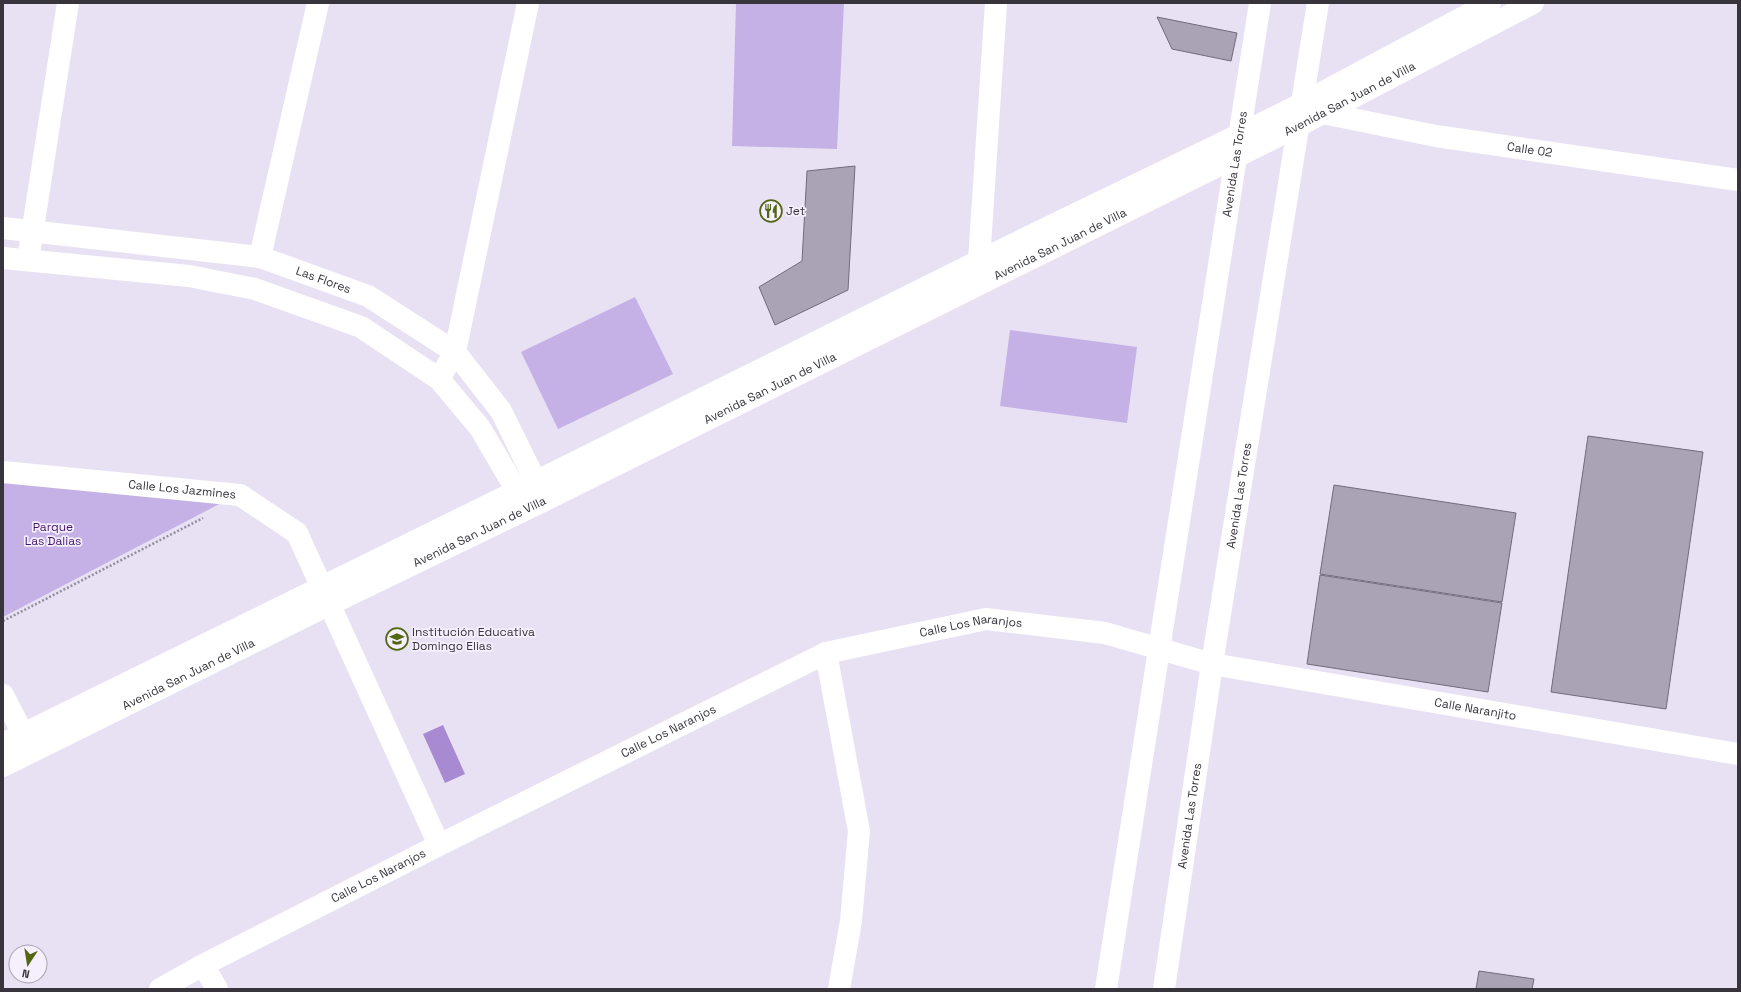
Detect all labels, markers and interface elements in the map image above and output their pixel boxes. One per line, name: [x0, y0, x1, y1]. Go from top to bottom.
street label: Avenida San Juan de Villa: [1281, 58, 1418, 140]
street label: Avenida Las Torres: [1219, 110, 1251, 218]
street label: Calle 02: [1506, 138, 1553, 161]
restaurant icon: Jet: [758, 198, 784, 224]
place label: Jet: [786, 203, 805, 219]
street label: Avenida San Juan de Villa: [991, 204, 1129, 284]
street label: Las Flores: [294, 263, 353, 297]
street label: Avenida San Juan de Villa: [701, 349, 839, 428]
street label: Avenida Las Torres: [1223, 442, 1255, 550]
street label: Calle Los Jazmines: [128, 476, 237, 503]
street label: Avenida San Juan de Villa: [410, 493, 549, 571]
park label: Parque Las Dalias: [25, 519, 81, 549]
street label: Calle Los Naranjos: [918, 611, 1023, 641]
place label: Institución Educativa Domingo Elias: [412, 624, 535, 654]
school or university icon: Institución Educativa Domingo Elias: [384, 626, 410, 652]
street label: Avenida San Juan de Villa: [120, 635, 258, 714]
street label: Calle Naranjito: [1433, 694, 1518, 724]
street label: Calle Los Naranjos: [618, 701, 719, 762]
street label: Avenida Las Torres: [1174, 762, 1205, 870]
street label: Calle Los Naranjos: [328, 845, 428, 907]
north arrow: [8, 944, 48, 984]
text: N: [21, 966, 31, 981]

